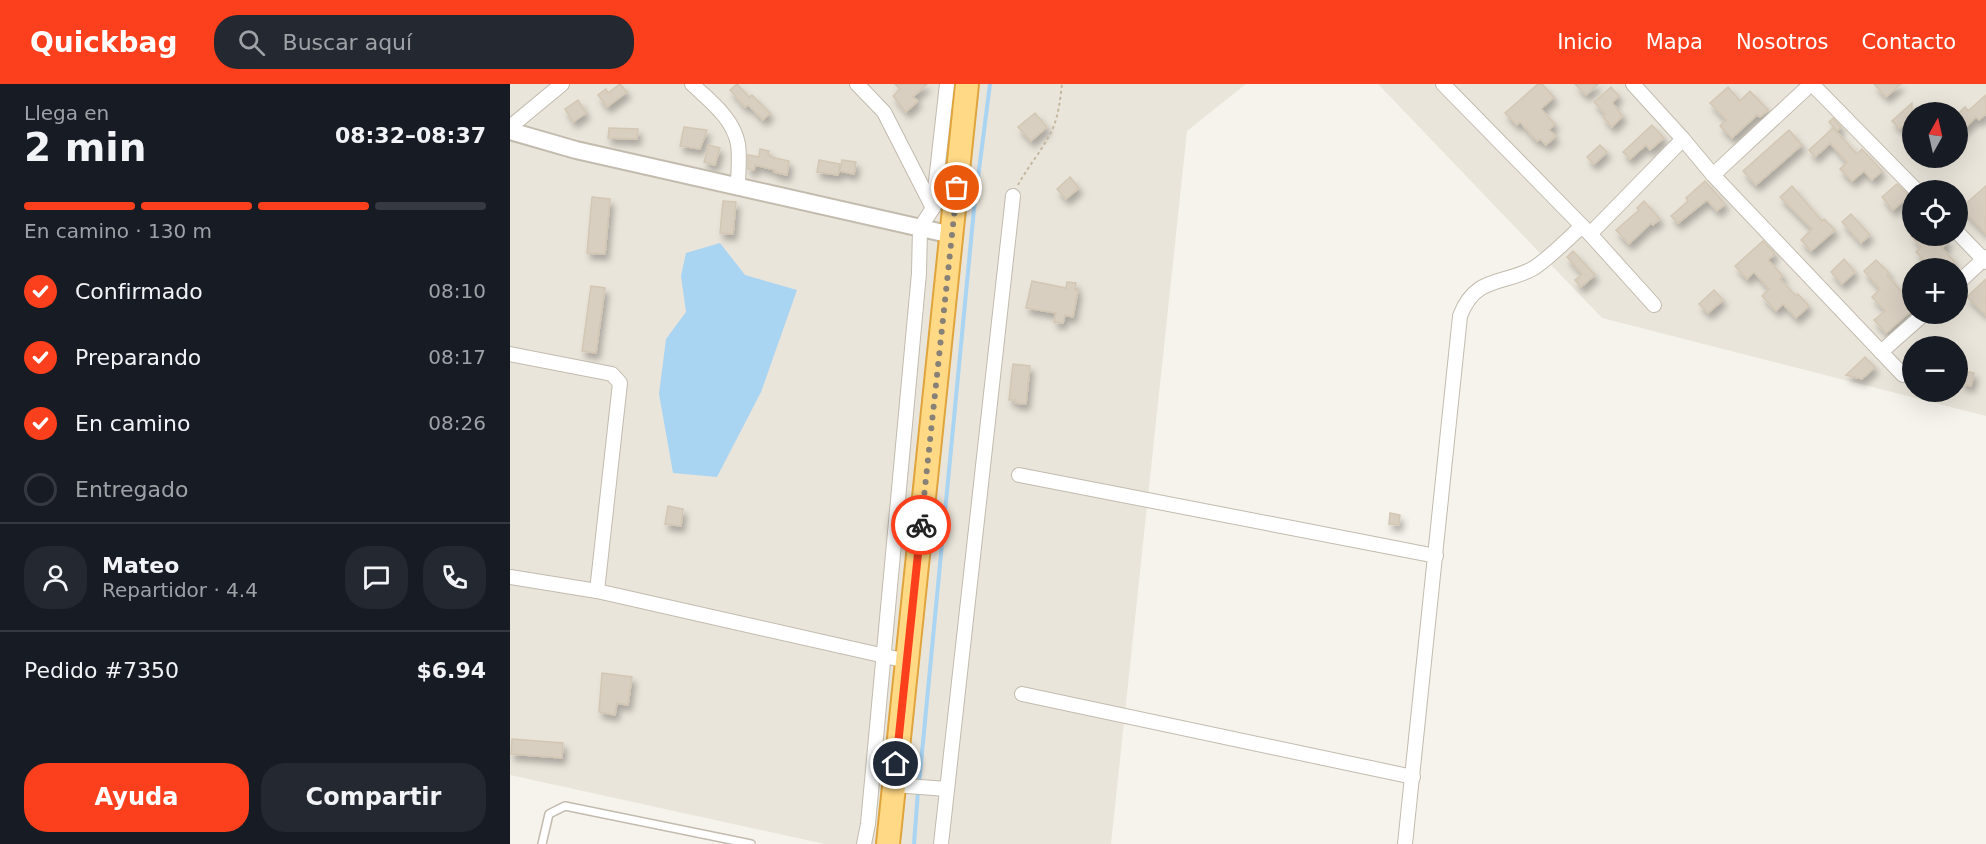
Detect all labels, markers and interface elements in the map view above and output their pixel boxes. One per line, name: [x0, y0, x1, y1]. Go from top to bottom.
search box: [214, 15, 634, 69]
text: Quickbag: [30, 26, 178, 59]
icon: search: [235, 26, 268, 59]
text: Buscar aquí: [283, 30, 412, 55]
text: Inicio: [1557, 30, 1613, 54]
text: Mapa: [1646, 30, 1703, 54]
text: Nosotros: [1736, 30, 1828, 54]
text: Contacto: [1861, 30, 1956, 54]
text: Llega en: [24, 101, 109, 125]
north arrow: [1902, 102, 1968, 168]
map controls: [1902, 102, 1968, 402]
text: 08:32–08:37: [335, 123, 486, 148]
text: 2 min: [24, 125, 146, 170]
pin: [931, 162, 982, 213]
icon: bag: [940, 171, 973, 204]
button: locate: [1902, 180, 1968, 246]
text: En camino · 130 m: [24, 219, 212, 243]
button: +: [1902, 258, 1968, 324]
icon: check: [24, 275, 57, 308]
text: Confirmado: [75, 279, 203, 304]
text: 08:10: [428, 279, 486, 303]
button: −: [1902, 336, 1968, 402]
icon: check: [24, 341, 57, 374]
text: Preparando: [75, 345, 201, 370]
text: 08:17: [428, 345, 486, 369]
icon: check: [24, 407, 57, 440]
text: En camino: [75, 411, 190, 436]
text: 08:26: [428, 411, 486, 435]
text: Entregado: [75, 477, 188, 502]
courier: [891, 495, 951, 555]
icon: bike: [905, 509, 938, 542]
button: person: [24, 546, 87, 609]
button: chat: [345, 546, 408, 609]
button: phone: [423, 546, 486, 609]
text: Mateo: [102, 553, 179, 578]
text: Repartidor · 4.4: [102, 578, 258, 602]
text: Pedido #7350: [24, 658, 179, 683]
text: $6.94: [416, 658, 486, 683]
pin: [870, 738, 921, 789]
icon: home: [879, 747, 912, 780]
button: Ayuda: [24, 763, 249, 832]
button: Compartir: [261, 763, 486, 832]

